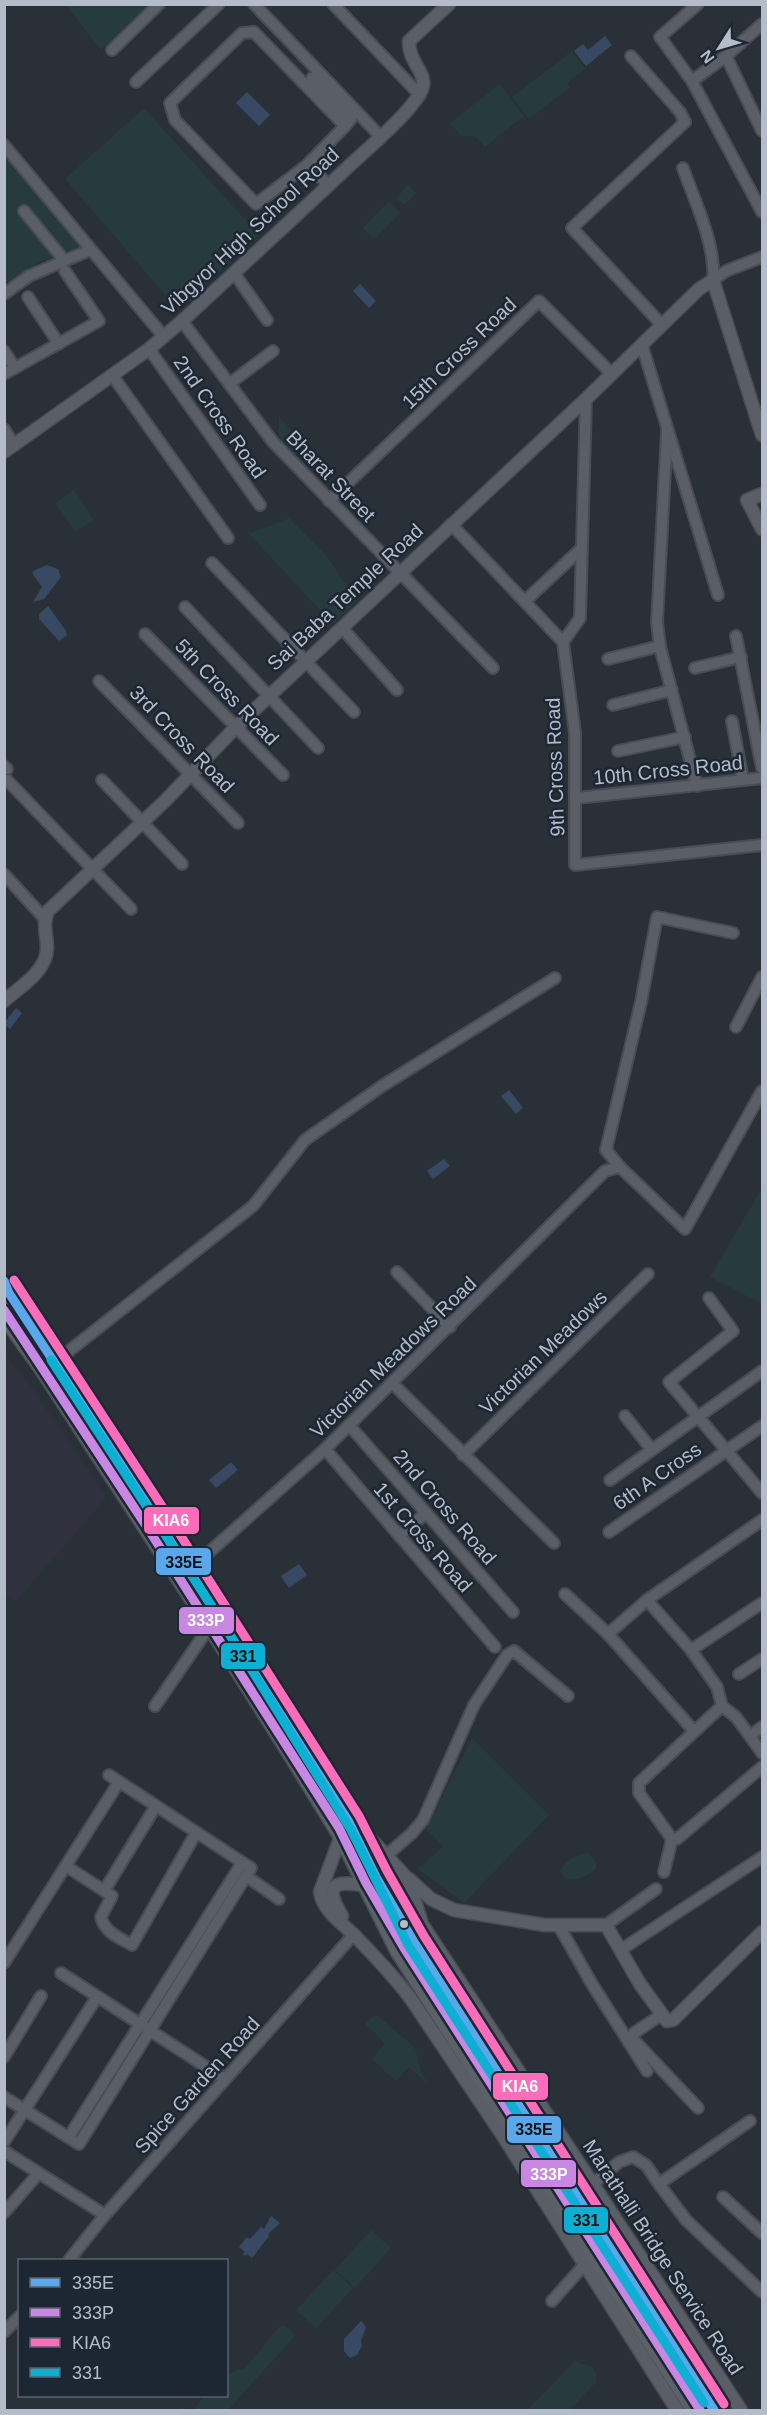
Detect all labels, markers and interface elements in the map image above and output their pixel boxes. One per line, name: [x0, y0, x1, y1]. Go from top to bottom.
north arrow: [689, 18, 749, 78]
text: N: [697, 47, 718, 66]
street label: Vibgyor High School Road: [157, 143, 343, 319]
street label: 15th Cross Road: [397, 293, 521, 413]
street label: 2nd Cross Road: [170, 351, 270, 483]
street label: Bharat Street: [282, 426, 380, 526]
street label: Sai Baba Temple Road: [263, 519, 427, 675]
street label: 5th Cross Road: [171, 634, 283, 750]
street label: 3rd Cross Road: [125, 681, 239, 797]
street label: 9th Cross Road: [542, 697, 568, 837]
street label: 10th Cross Road: [592, 751, 744, 789]
street label: Victorian Meadows Road: [306, 1272, 480, 1442]
street label: Victorian Meadows: [475, 1286, 611, 1418]
street label: 6th A Cross: [609, 1438, 705, 1514]
street label: 2nd Cross Road: [389, 1445, 501, 1569]
street label: 1st Cross Road: [369, 1478, 477, 1596]
line badge: KIA6: [143, 1506, 200, 1535]
text: KIA6: [153, 1512, 189, 1529]
line badge: 335E: [155, 1547, 212, 1576]
text: 335E: [165, 1554, 203, 1571]
line badge: 333P: [178, 1606, 235, 1635]
text: 333P: [187, 1612, 225, 1629]
line badge: 331: [220, 1642, 266, 1670]
text: 331: [230, 1648, 256, 1665]
unlabelled marker: [398, 1918, 410, 1930]
street label: Spice Garden Road: [130, 2012, 264, 2158]
line badge: KIA6: [492, 2072, 549, 2101]
text: KIA6: [502, 2078, 538, 2095]
line badge: 335E: [506, 2115, 562, 2144]
text: 335E: [515, 2121, 553, 2138]
street label: Marathalli Bridge Service Road: [579, 2135, 747, 2379]
line badge: 333P: [520, 2159, 577, 2188]
text: 333P: [530, 2166, 568, 2183]
line badge: 331: [563, 2206, 609, 2234]
text: 331: [573, 2212, 599, 2229]
legend: [18, 2259, 228, 2397]
text: 335E: [72, 2273, 114, 2293]
text: 333P: [72, 2303, 114, 2323]
text: KIA6: [72, 2333, 111, 2353]
text: 331: [72, 2363, 102, 2383]

